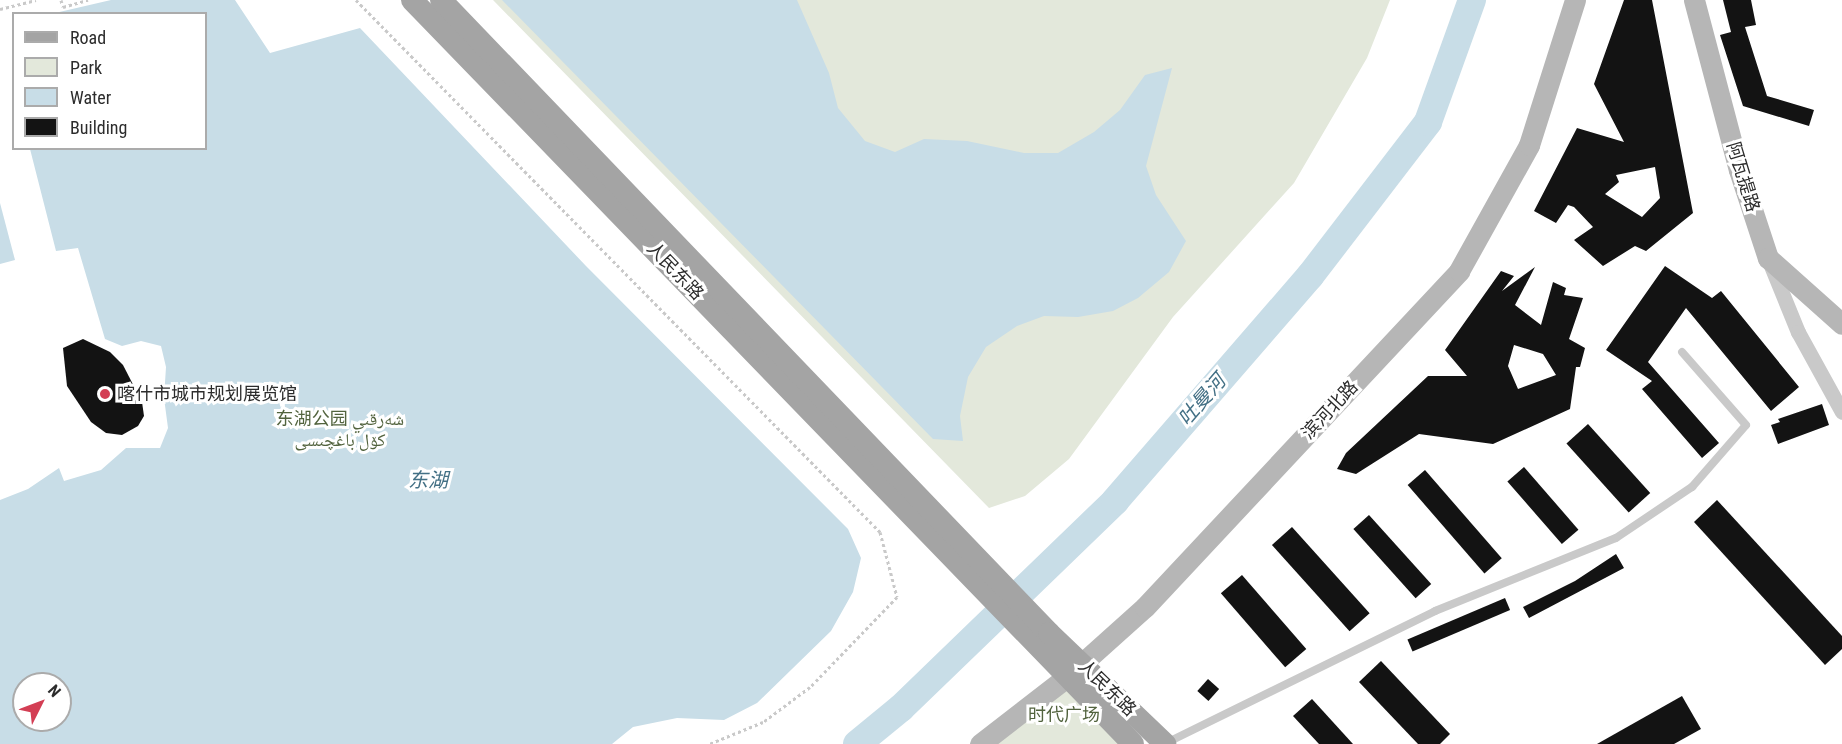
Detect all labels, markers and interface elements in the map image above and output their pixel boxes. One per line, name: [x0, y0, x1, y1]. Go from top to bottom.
legend: [12, 12, 207, 150]
text: Road: [70, 27, 106, 48]
text: Park: [70, 57, 102, 78]
text: Water: [70, 87, 111, 108]
text: Building: [70, 117, 127, 138]
street label: 阿瓦提路: [1722, 139, 1764, 215]
street label: 人民东路: [642, 238, 708, 304]
water label: 吐曼河: [1173, 369, 1231, 431]
street label: 滨河北路: [1298, 376, 1362, 444]
place label: 喀什市城市规划展览馆: [117, 383, 297, 405]
marker: 喀什市城市规划展览馆: [98, 387, 112, 401]
park label: 东湖公园 شەرقىي كۆل باغچىسى: [276, 409, 404, 452]
water label: 东湖: [408, 468, 448, 492]
street label: 人民东路: [1074, 655, 1140, 721]
north arrow: [12, 672, 72, 732]
text: N: [44, 681, 65, 701]
park label: 时代广场: [1028, 704, 1100, 726]

